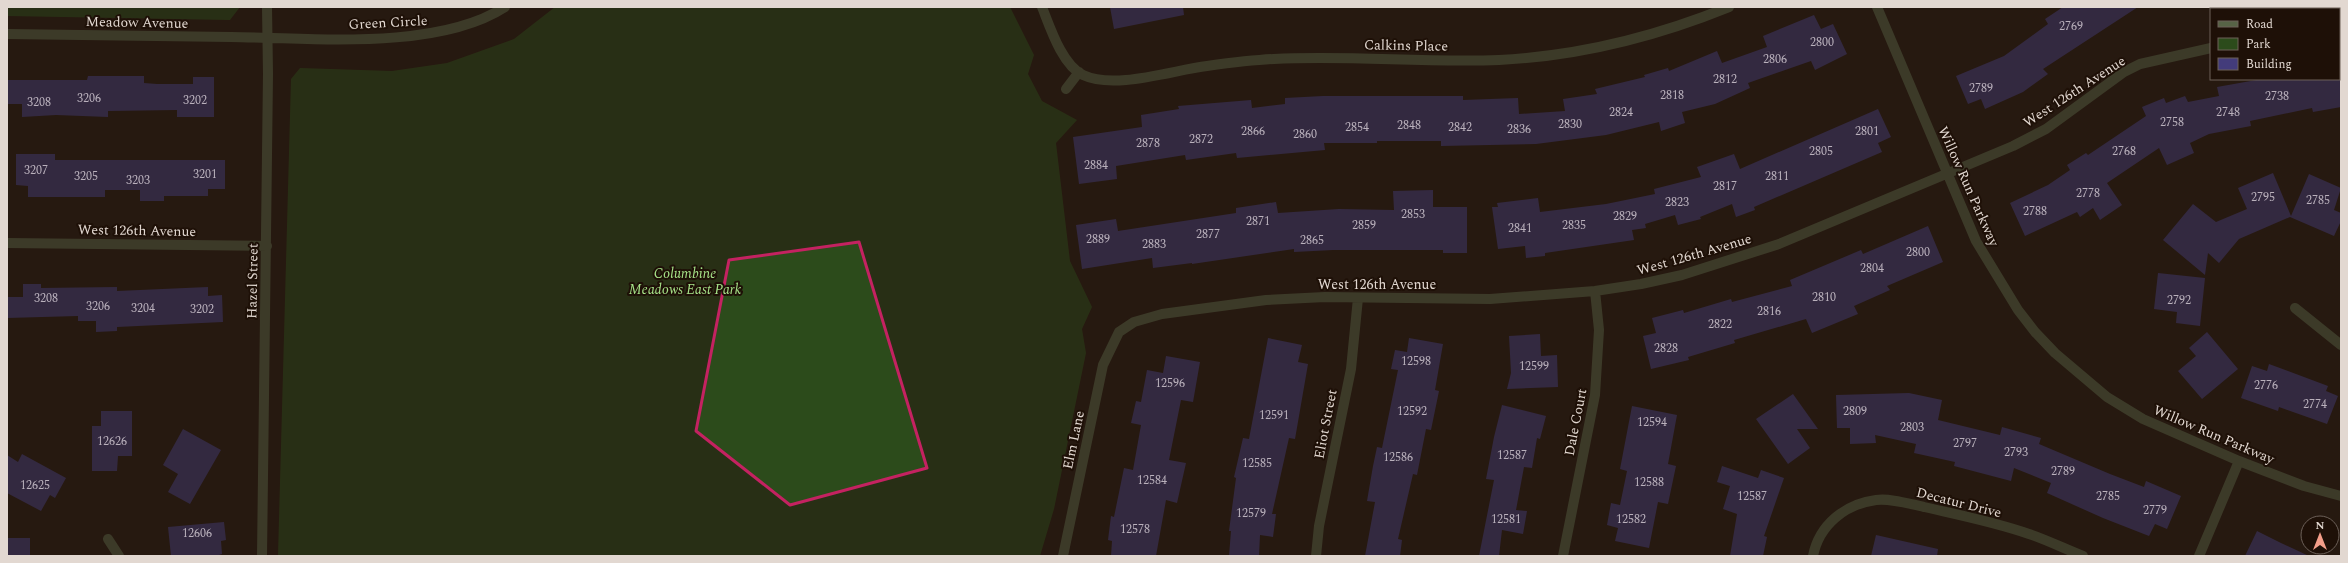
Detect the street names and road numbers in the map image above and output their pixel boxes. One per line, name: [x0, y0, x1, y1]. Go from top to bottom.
street label: Green Circle: [348, 10, 428, 35]
street label: Meadow Avenue: [85, 11, 189, 34]
street label: Calkins Place: [1364, 34, 1448, 57]
street label: West 126th Avenue: [2019, 50, 2130, 132]
street label: Willow Run Parkway: [1933, 123, 2005, 251]
street label: West 126th Avenue: [78, 219, 197, 242]
street label: West 126th Avenue: [1634, 228, 1754, 281]
street label: Hazel Street: [241, 243, 264, 319]
street label: West 126th Avenue: [1318, 274, 1436, 295]
street label: Dale Court: [1559, 387, 1592, 458]
street label: Eliot Street: [1308, 388, 1343, 461]
street label: Willow Run Parkway: [2150, 399, 2279, 470]
street label: Elm Lane: [1057, 409, 1090, 471]
street label: Decatur Drive: [1914, 482, 2004, 523]

